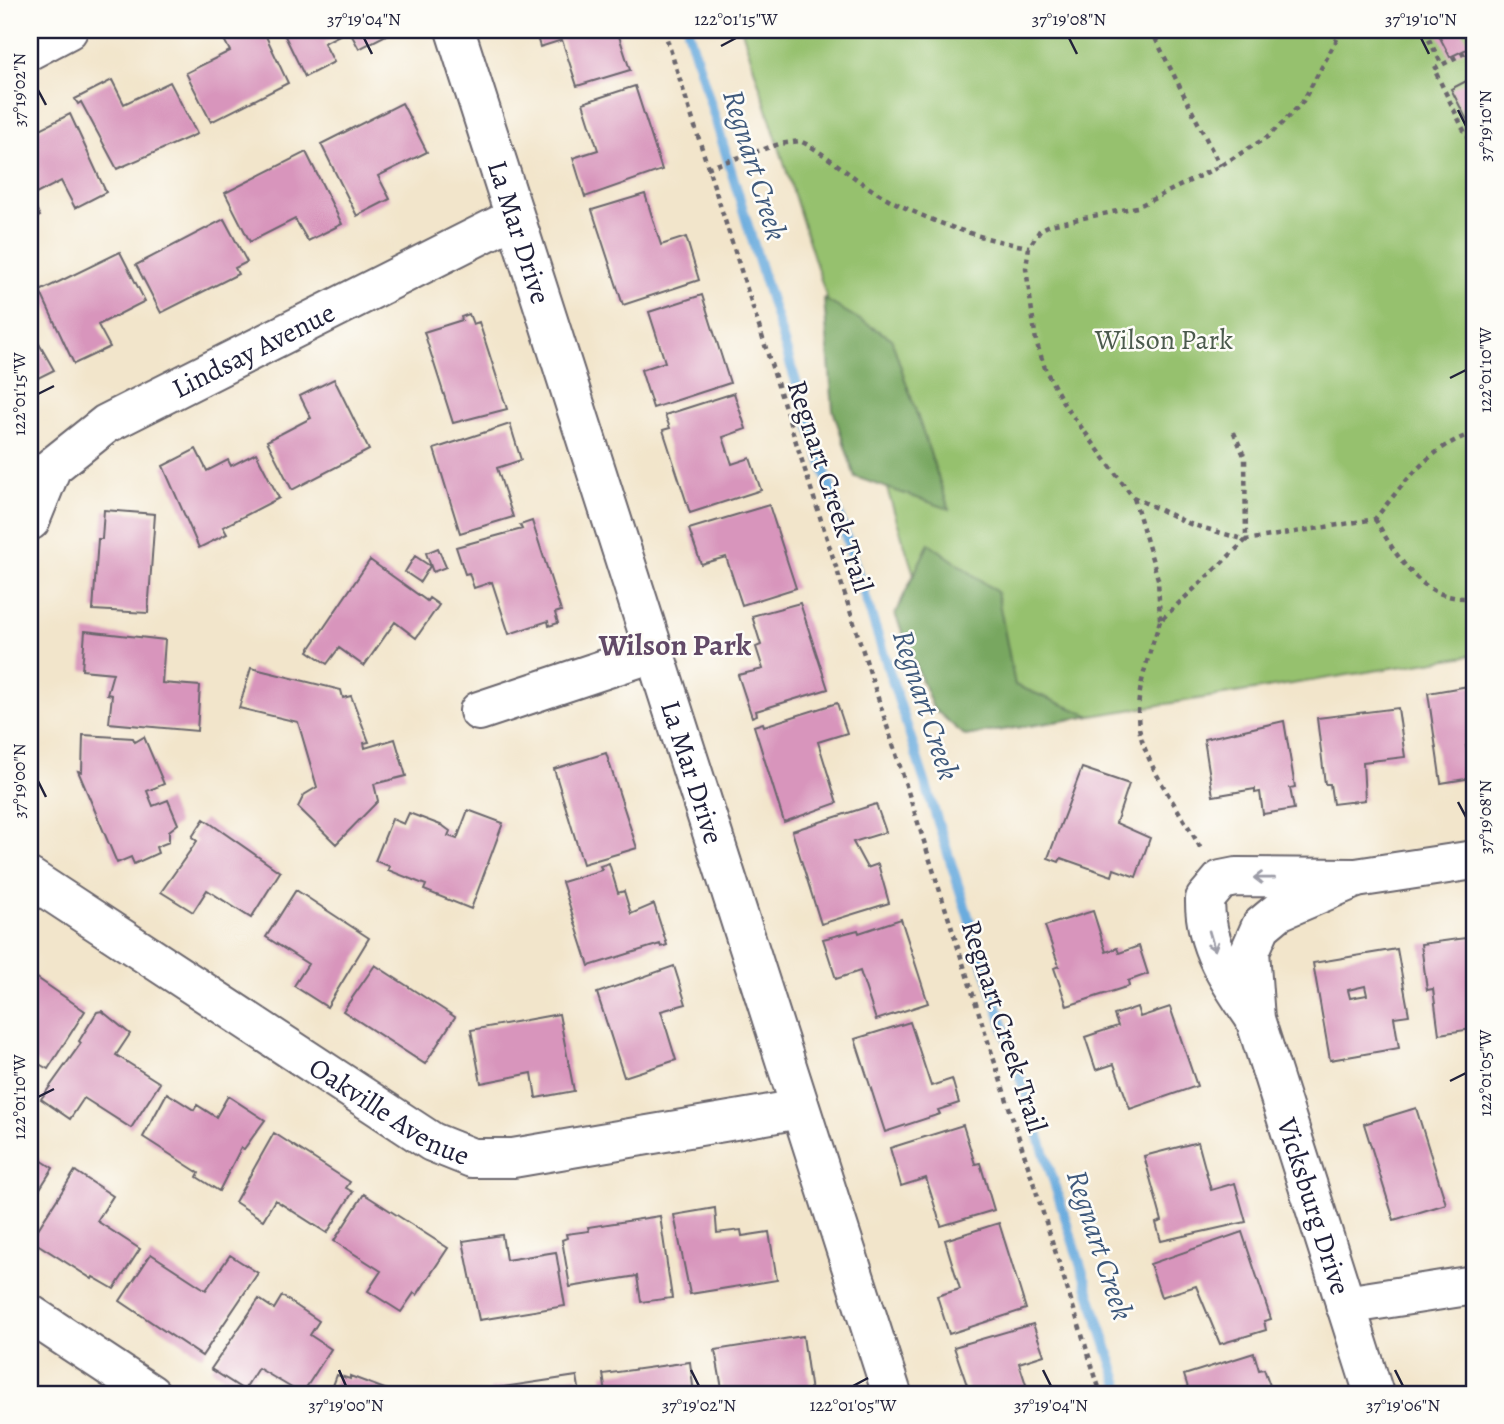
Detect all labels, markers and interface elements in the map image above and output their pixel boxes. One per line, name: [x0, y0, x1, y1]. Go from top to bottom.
text: 37°19'04"N: [327, 7, 401, 31]
text: 122°01'15"W: [694, 7, 778, 31]
text: 37°19'08"N: [1032, 7, 1106, 31]
text: 37°19'10"N: [1385, 7, 1457, 31]
text: 37°19'02"N: [7, 53, 31, 127]
water label: Regnart Creek: [713, 85, 797, 245]
text: 37°19'10"N: [1473, 90, 1497, 162]
street label: La Mar Drive: [478, 156, 559, 309]
street label: Lindsay Avenue: [166, 294, 341, 408]
park label: Wilson Park: [1094, 321, 1233, 359]
text: 122°01'10"W: [1473, 327, 1497, 413]
text: 122°01'15"W: [7, 352, 31, 436]
street label: Regnart Creek Trail: [778, 375, 882, 597]
district label: Wilson Park: [598, 625, 752, 665]
water label: Regnart Creek: [883, 625, 969, 785]
street label: La Mar Drive: [651, 696, 732, 849]
text: 37°19'00"N: [7, 743, 31, 819]
text: 37°19'08"N: [1473, 780, 1497, 854]
one-way arrow: [1253, 871, 1276, 885]
street label: Regnart Creek Trail: [952, 915, 1056, 1137]
one-way arrow: [1207, 930, 1220, 952]
text: 122°01'05"W: [1473, 1029, 1497, 1117]
street label: Oakville Avenue: [302, 1049, 475, 1175]
text: 122°01'10"W: [7, 1054, 31, 1140]
street label: Vicksburg Drive: [1267, 1112, 1359, 1300]
water label: Regnart Creek: [1057, 1165, 1143, 1325]
text: 37°19'00"N: [308, 1393, 384, 1417]
text: 37°19'02"N: [662, 1393, 736, 1417]
text: 122°01'05"W: [809, 1393, 897, 1417]
text: 37°19'04"N: [1014, 1393, 1088, 1417]
text: 37°19'06"N: [1366, 1393, 1440, 1417]

